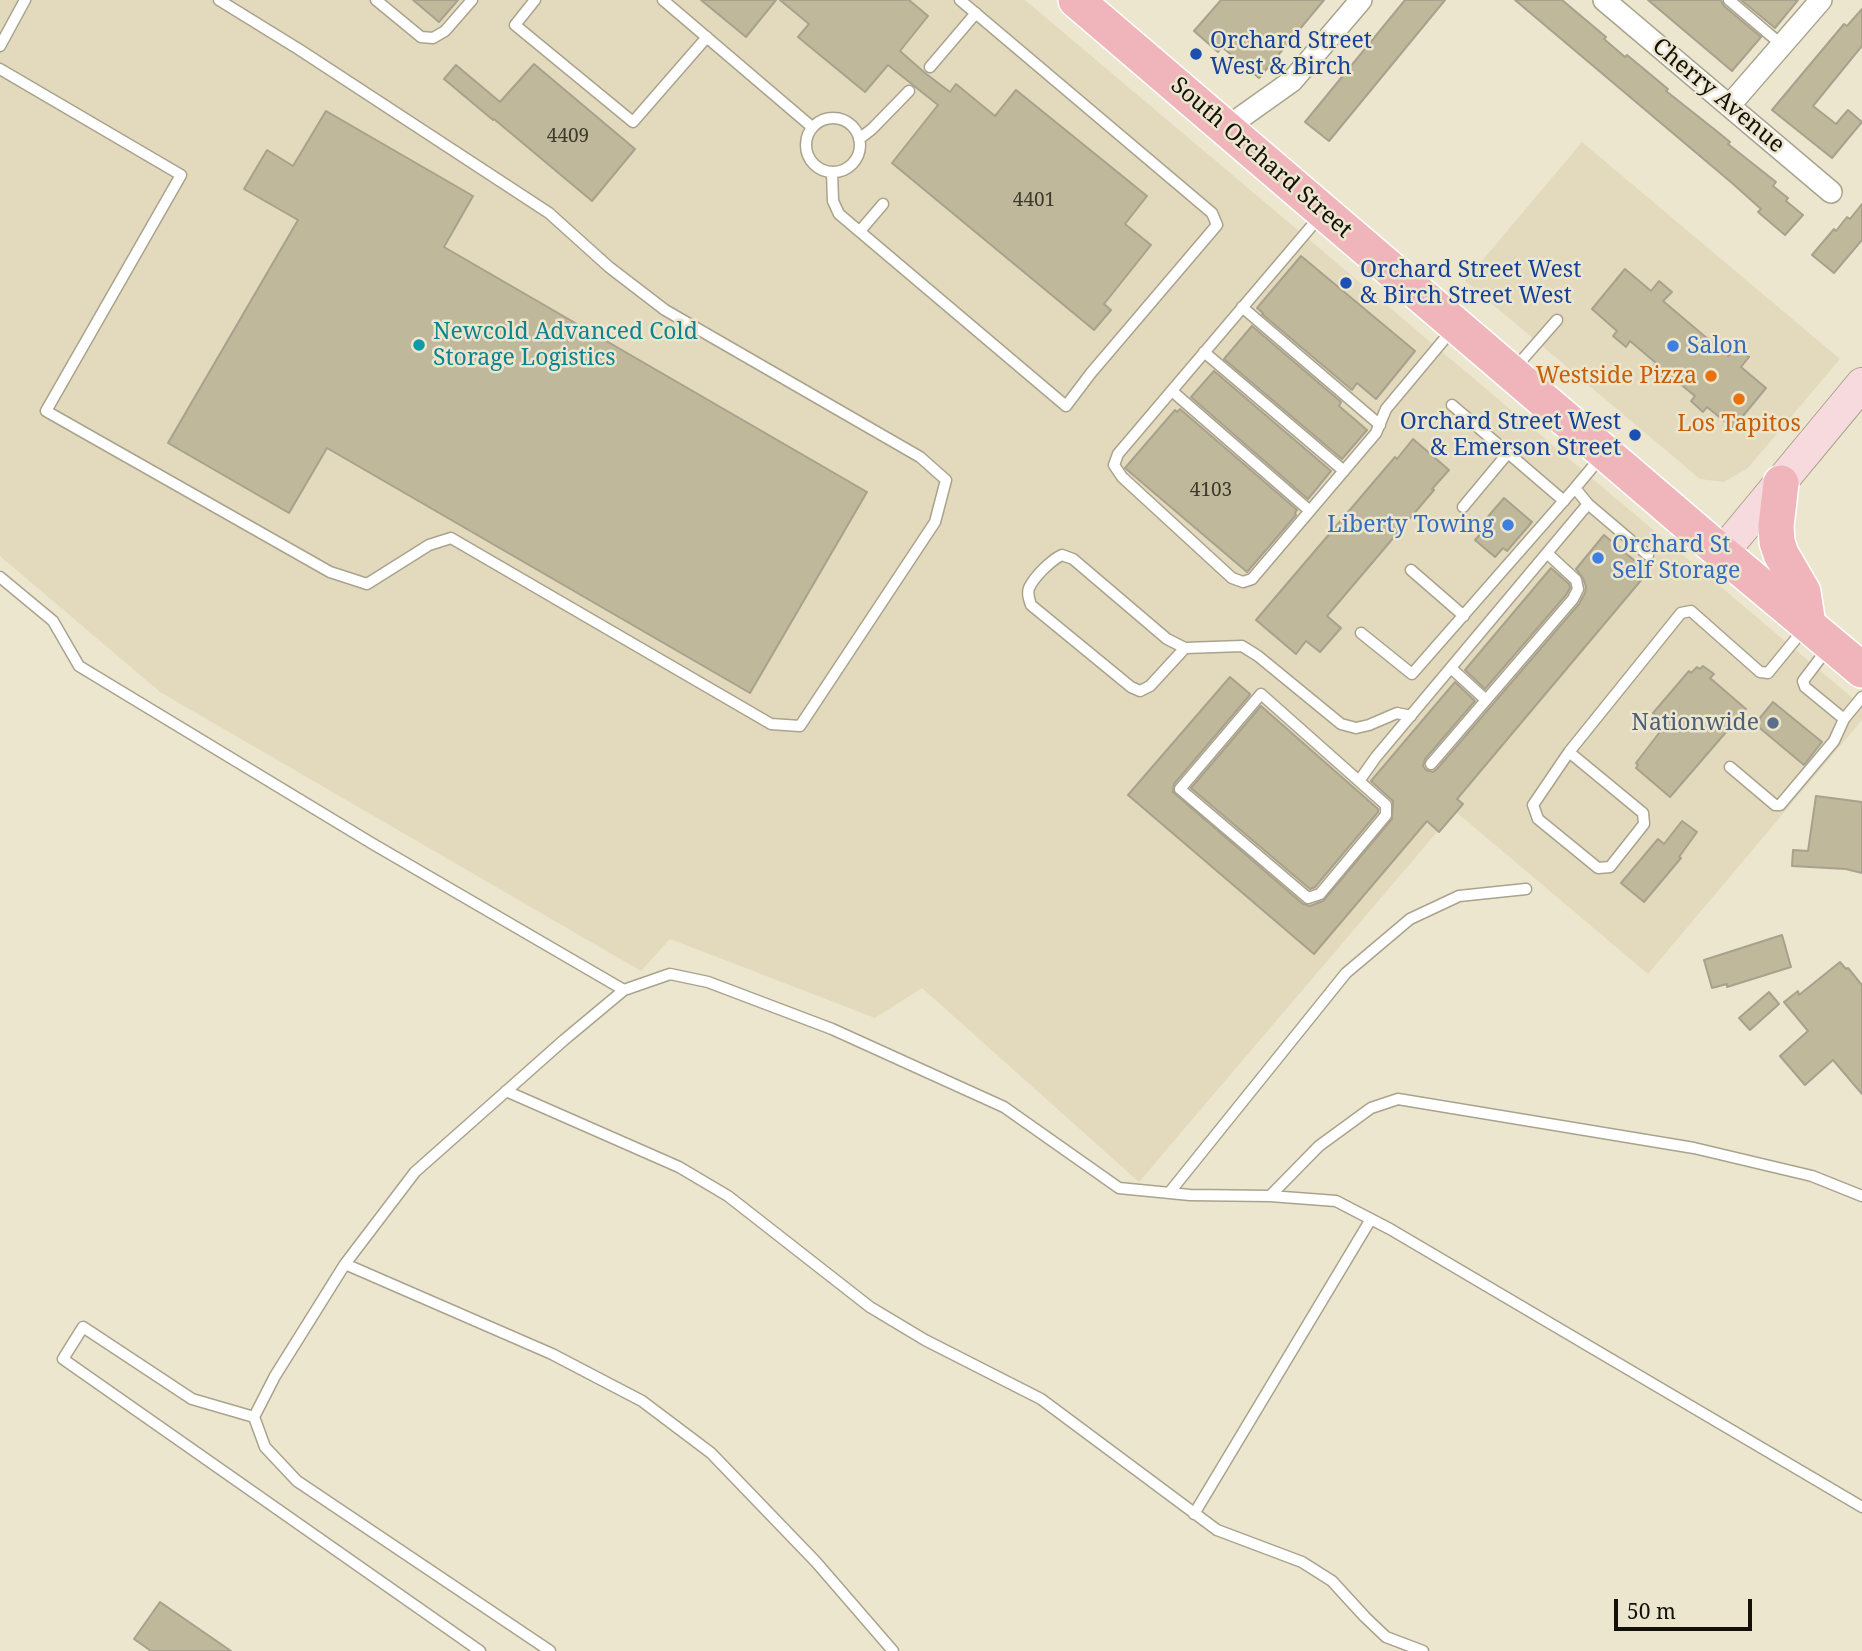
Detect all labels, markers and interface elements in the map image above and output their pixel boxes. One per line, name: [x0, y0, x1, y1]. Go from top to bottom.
place label: Orchard Street West & Birch: [1210, 27, 1372, 81]
street label: Cherry Avenue: [1646, 33, 1790, 159]
marker: Orchard Street West & Birch: [1188, 46, 1204, 62]
street label: South Orchard Street: [1165, 72, 1357, 244]
house number: 4409: [547, 126, 589, 148]
house number: 4401: [1013, 190, 1055, 212]
place label: Orchard Street West & Birch Street West: [1360, 256, 1581, 310]
marker: Orchard Street West & Birch Street West: [1338, 275, 1354, 291]
place label: Newcold Advanced Cold Storage Logistics: [433, 318, 698, 372]
place label: Salon: [1687, 332, 1748, 360]
marker: Newcold Advanced Cold Storage Logistics: [411, 337, 427, 353]
marker: Salon: [1665, 338, 1681, 354]
place label: Westside Pizza: [1536, 362, 1697, 390]
marker: Westside Pizza: [1703, 368, 1719, 384]
marker: Los Tapitos: [1731, 391, 1747, 407]
place label: Orchard Street West & Emerson Street: [1400, 408, 1621, 462]
place label: Los Tapitos: [1677, 410, 1801, 438]
marker: Orchard Street West & Emerson Street: [1627, 427, 1643, 443]
house number: 4103: [1190, 480, 1232, 502]
place label: Liberty Towing: [1327, 511, 1494, 539]
marker: Liberty Towing: [1500, 517, 1516, 533]
place label: Orchard St Self Storage: [1612, 531, 1740, 585]
marker: Orchard St Self Storage: [1590, 550, 1606, 566]
place label: Nationwide: [1631, 709, 1759, 737]
marker: Nationwide: [1765, 715, 1781, 731]
scale bar: [1617, 1584, 1755, 1628]
text: 50 m: [1627, 1597, 1676, 1625]

